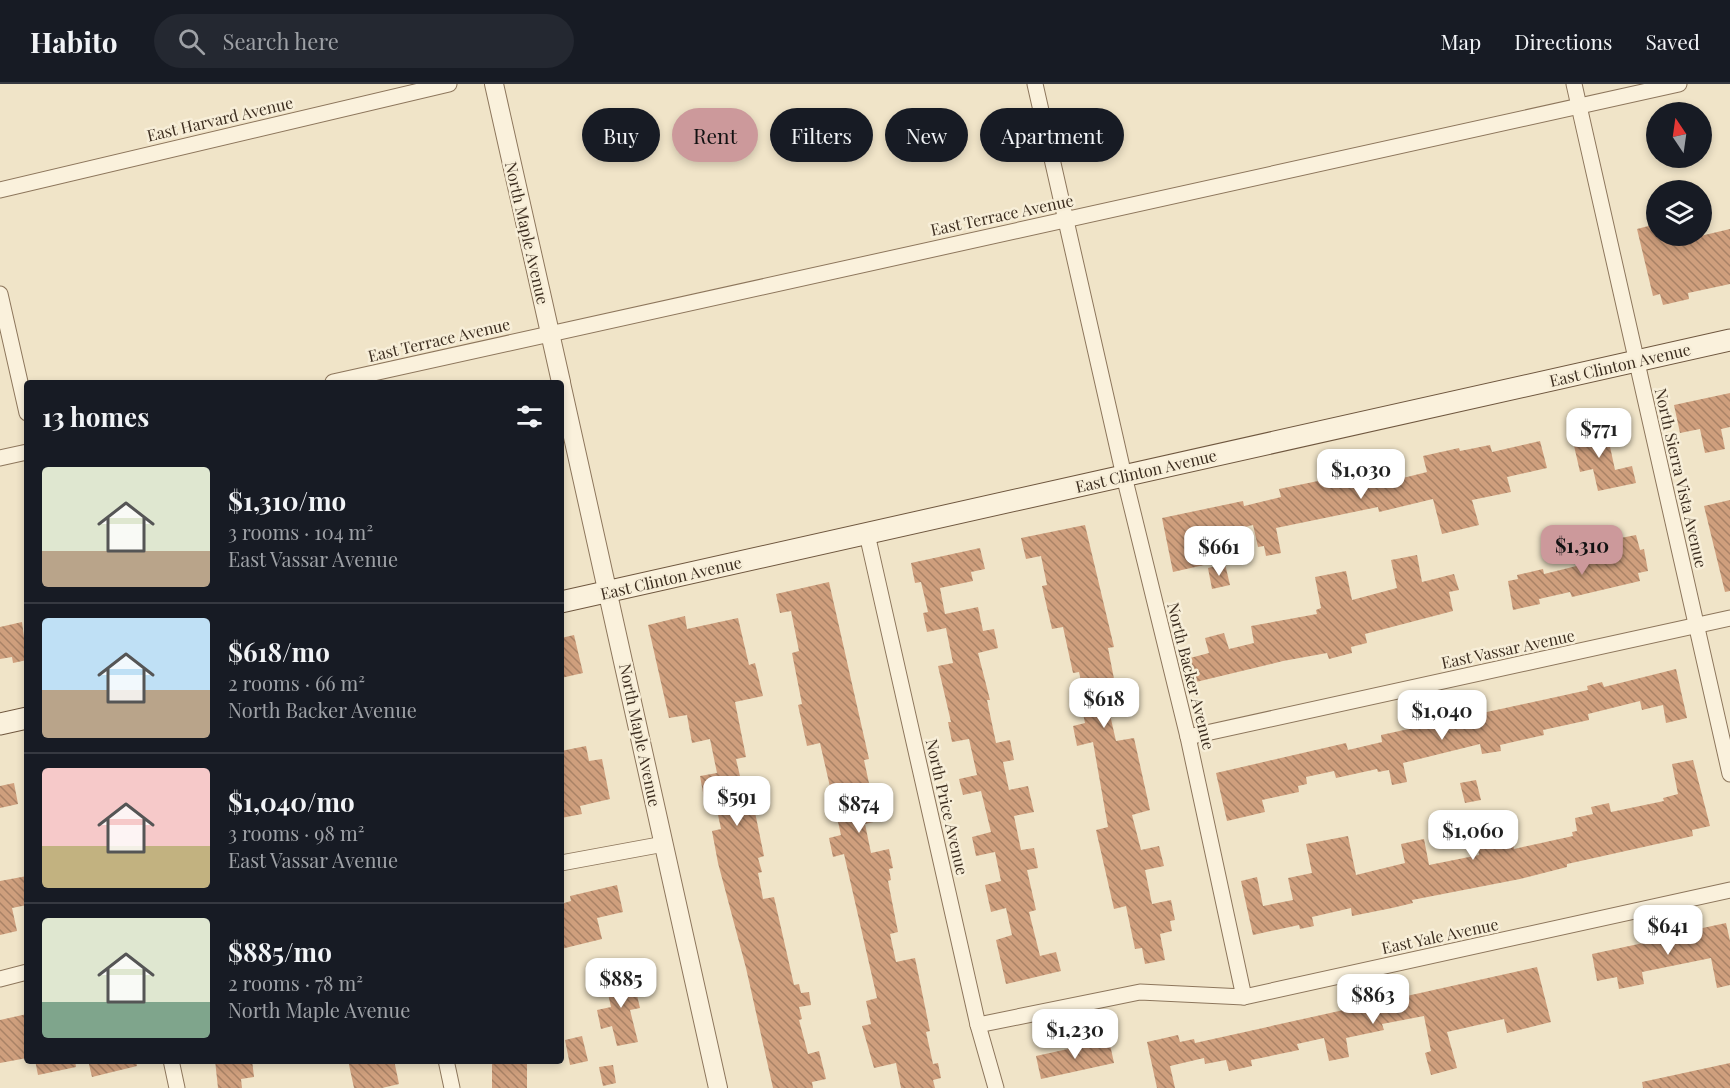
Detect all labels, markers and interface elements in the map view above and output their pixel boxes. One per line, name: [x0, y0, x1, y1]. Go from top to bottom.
search box: [154, 14, 574, 68]
text: Habito: [30, 23, 118, 60]
icon: search: [175, 25, 208, 58]
text: Search here: [223, 26, 339, 56]
text: Map: [1440, 27, 1481, 55]
text: Directions: [1514, 27, 1612, 55]
text: Saved: [1645, 27, 1700, 55]
street label: East Harvard Avenue: [145, 91, 295, 146]
north arrow: [1646, 102, 1712, 168]
map controls: [1646, 102, 1712, 246]
chip: Buy: [582, 108, 660, 162]
chip: Rent: [672, 108, 758, 162]
chip: Filters: [770, 108, 873, 162]
chip: New: [885, 108, 968, 162]
chip: Apartment: [980, 108, 1124, 162]
street label: North Maple Avenue: [501, 159, 554, 306]
button: layers: [1646, 180, 1712, 246]
street label: East Terrace Avenue: [929, 189, 1075, 240]
street label: East Terrace Avenue: [366, 313, 512, 366]
street label: East Clinton Avenue: [1547, 338, 1693, 391]
street label: North Sierra Vista Avenue: [1651, 386, 1712, 570]
text: 13 homes: [42, 399, 149, 434]
icon: filters: [513, 400, 546, 433]
pin: $771: [1563, 408, 1635, 459]
text: $771: [1580, 414, 1618, 441]
street label: East Clinton Avenue: [1073, 444, 1219, 497]
pin: $1,030: [1312, 449, 1410, 500]
text: $1,030: [1331, 455, 1391, 482]
text: $1,310/mo: [228, 483, 346, 518]
icon: home: [90, 491, 162, 563]
text: 3 rooms · 104 m²: [228, 518, 373, 545]
pin: $1,310: [1533, 525, 1631, 576]
pin: $661: [1183, 526, 1255, 577]
text: $1,310: [1555, 531, 1609, 558]
text: $661: [1198, 532, 1240, 559]
text: East Vassar Avenue: [228, 545, 398, 572]
street label: East Clinton Avenue: [598, 551, 744, 604]
street label: North Backer Avenue: [1163, 600, 1220, 752]
street label: East Vassar Avenue: [1439, 624, 1577, 673]
text: $618/mo: [228, 634, 330, 669]
icon: home: [90, 642, 162, 714]
street label: North Maple Avenue: [615, 661, 666, 808]
text: 2 rooms · 66 m²: [228, 669, 365, 696]
pin: $618: [1068, 678, 1140, 729]
text: $618: [1083, 684, 1125, 711]
pin: $1,040: [1393, 690, 1491, 741]
text: North Backer Avenue: [228, 696, 417, 723]
text: $1,040: [1412, 696, 1472, 723]
street label: North Price Avenue: [922, 737, 973, 877]
pin: $591: [701, 776, 773, 827]
text: $591: [717, 782, 757, 809]
pin: $874: [823, 783, 895, 834]
text: $1,040/mo: [228, 784, 355, 819]
text: $874: [838, 789, 880, 816]
icon: home: [90, 792, 162, 864]
pin: $1,060: [1424, 810, 1522, 861]
text: $1,060: [1442, 816, 1504, 843]
text: 3 rooms · 98 m²: [228, 819, 364, 846]
text: East Vassar Avenue: [228, 846, 398, 873]
pin: $641: [1632, 905, 1704, 956]
text: $641: [1648, 911, 1688, 938]
street label: East Yale Avenue: [1380, 913, 1500, 958]
text: $885/mo: [228, 934, 332, 969]
icon: home: [90, 942, 162, 1014]
pin: $885: [585, 958, 657, 1009]
text: $885: [599, 964, 643, 991]
text: 2 rooms · 78 m²: [228, 969, 363, 996]
pin: $863: [1337, 974, 1409, 1025]
text: $863: [1351, 980, 1395, 1007]
text: North Maple Avenue: [228, 996, 410, 1023]
pin: $1,230: [1026, 1009, 1124, 1060]
text: $1,230: [1046, 1015, 1104, 1042]

